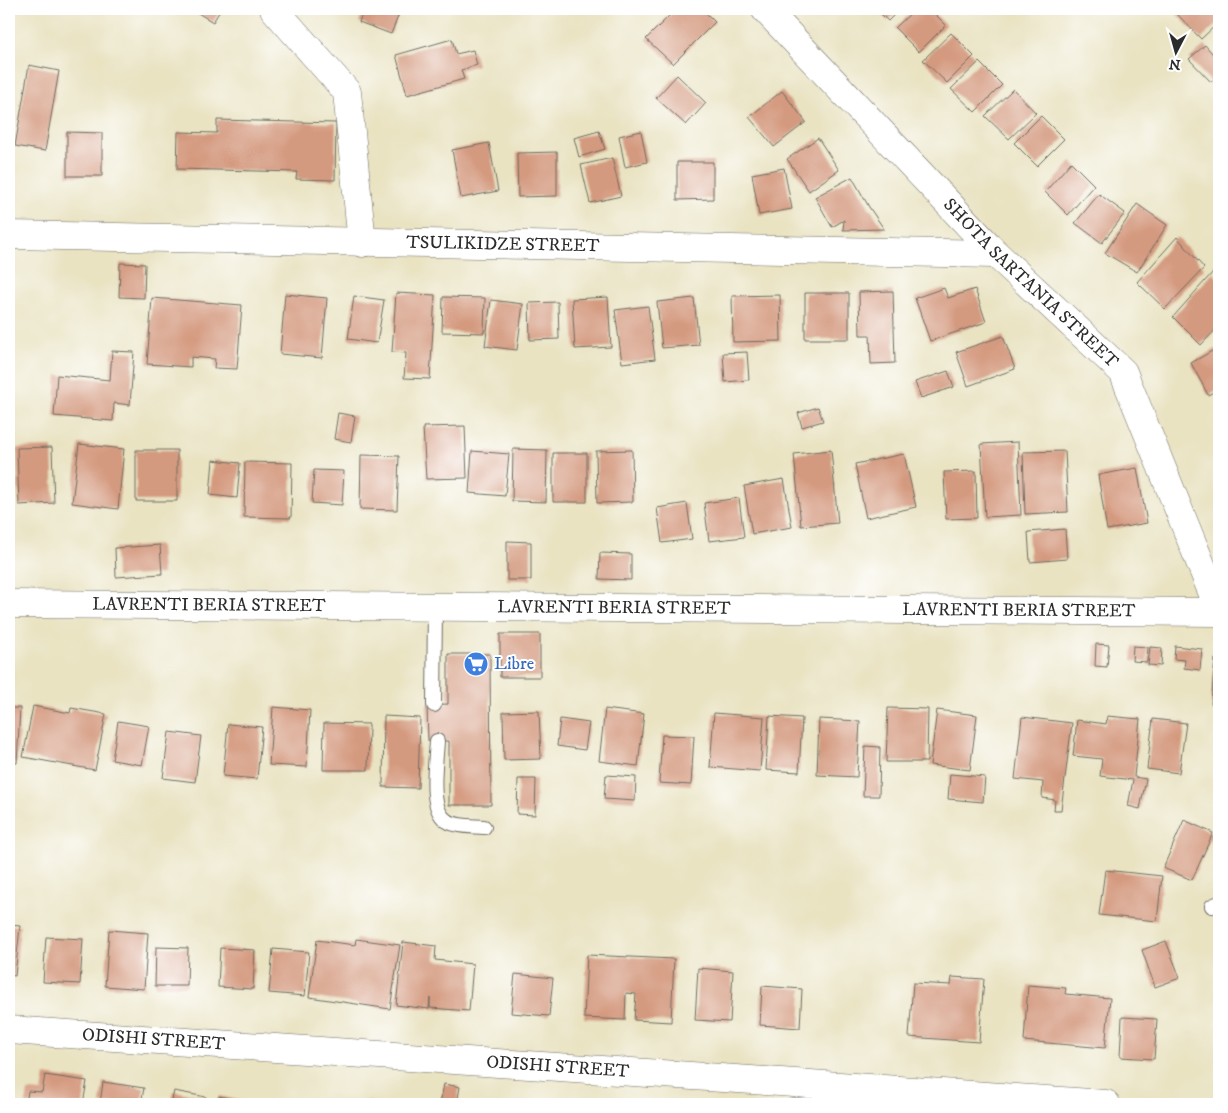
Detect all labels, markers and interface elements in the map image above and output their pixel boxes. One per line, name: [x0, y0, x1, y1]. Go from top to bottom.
north arrow: [1150, 28, 1200, 78]
text: N: [1168, 54, 1181, 73]
street label: SHOTA SARTANIA STREET: [938, 194, 1123, 373]
street label: TSULIKIDZE STREET: [406, 232, 600, 257]
street label: LAVRENTI BERIA STREET: [92, 594, 326, 617]
street label: LAVRENTI BERIA STREET: [497, 596, 731, 620]
street label: LAVRENTI BERIA STREET: [902, 599, 1136, 622]
supermarket icon: Libre: [463, 651, 489, 677]
place label: Libre: [494, 653, 534, 675]
street label: ODISHI STREET: [81, 1024, 226, 1056]
street label: ODISHI STREET: [486, 1051, 630, 1083]

